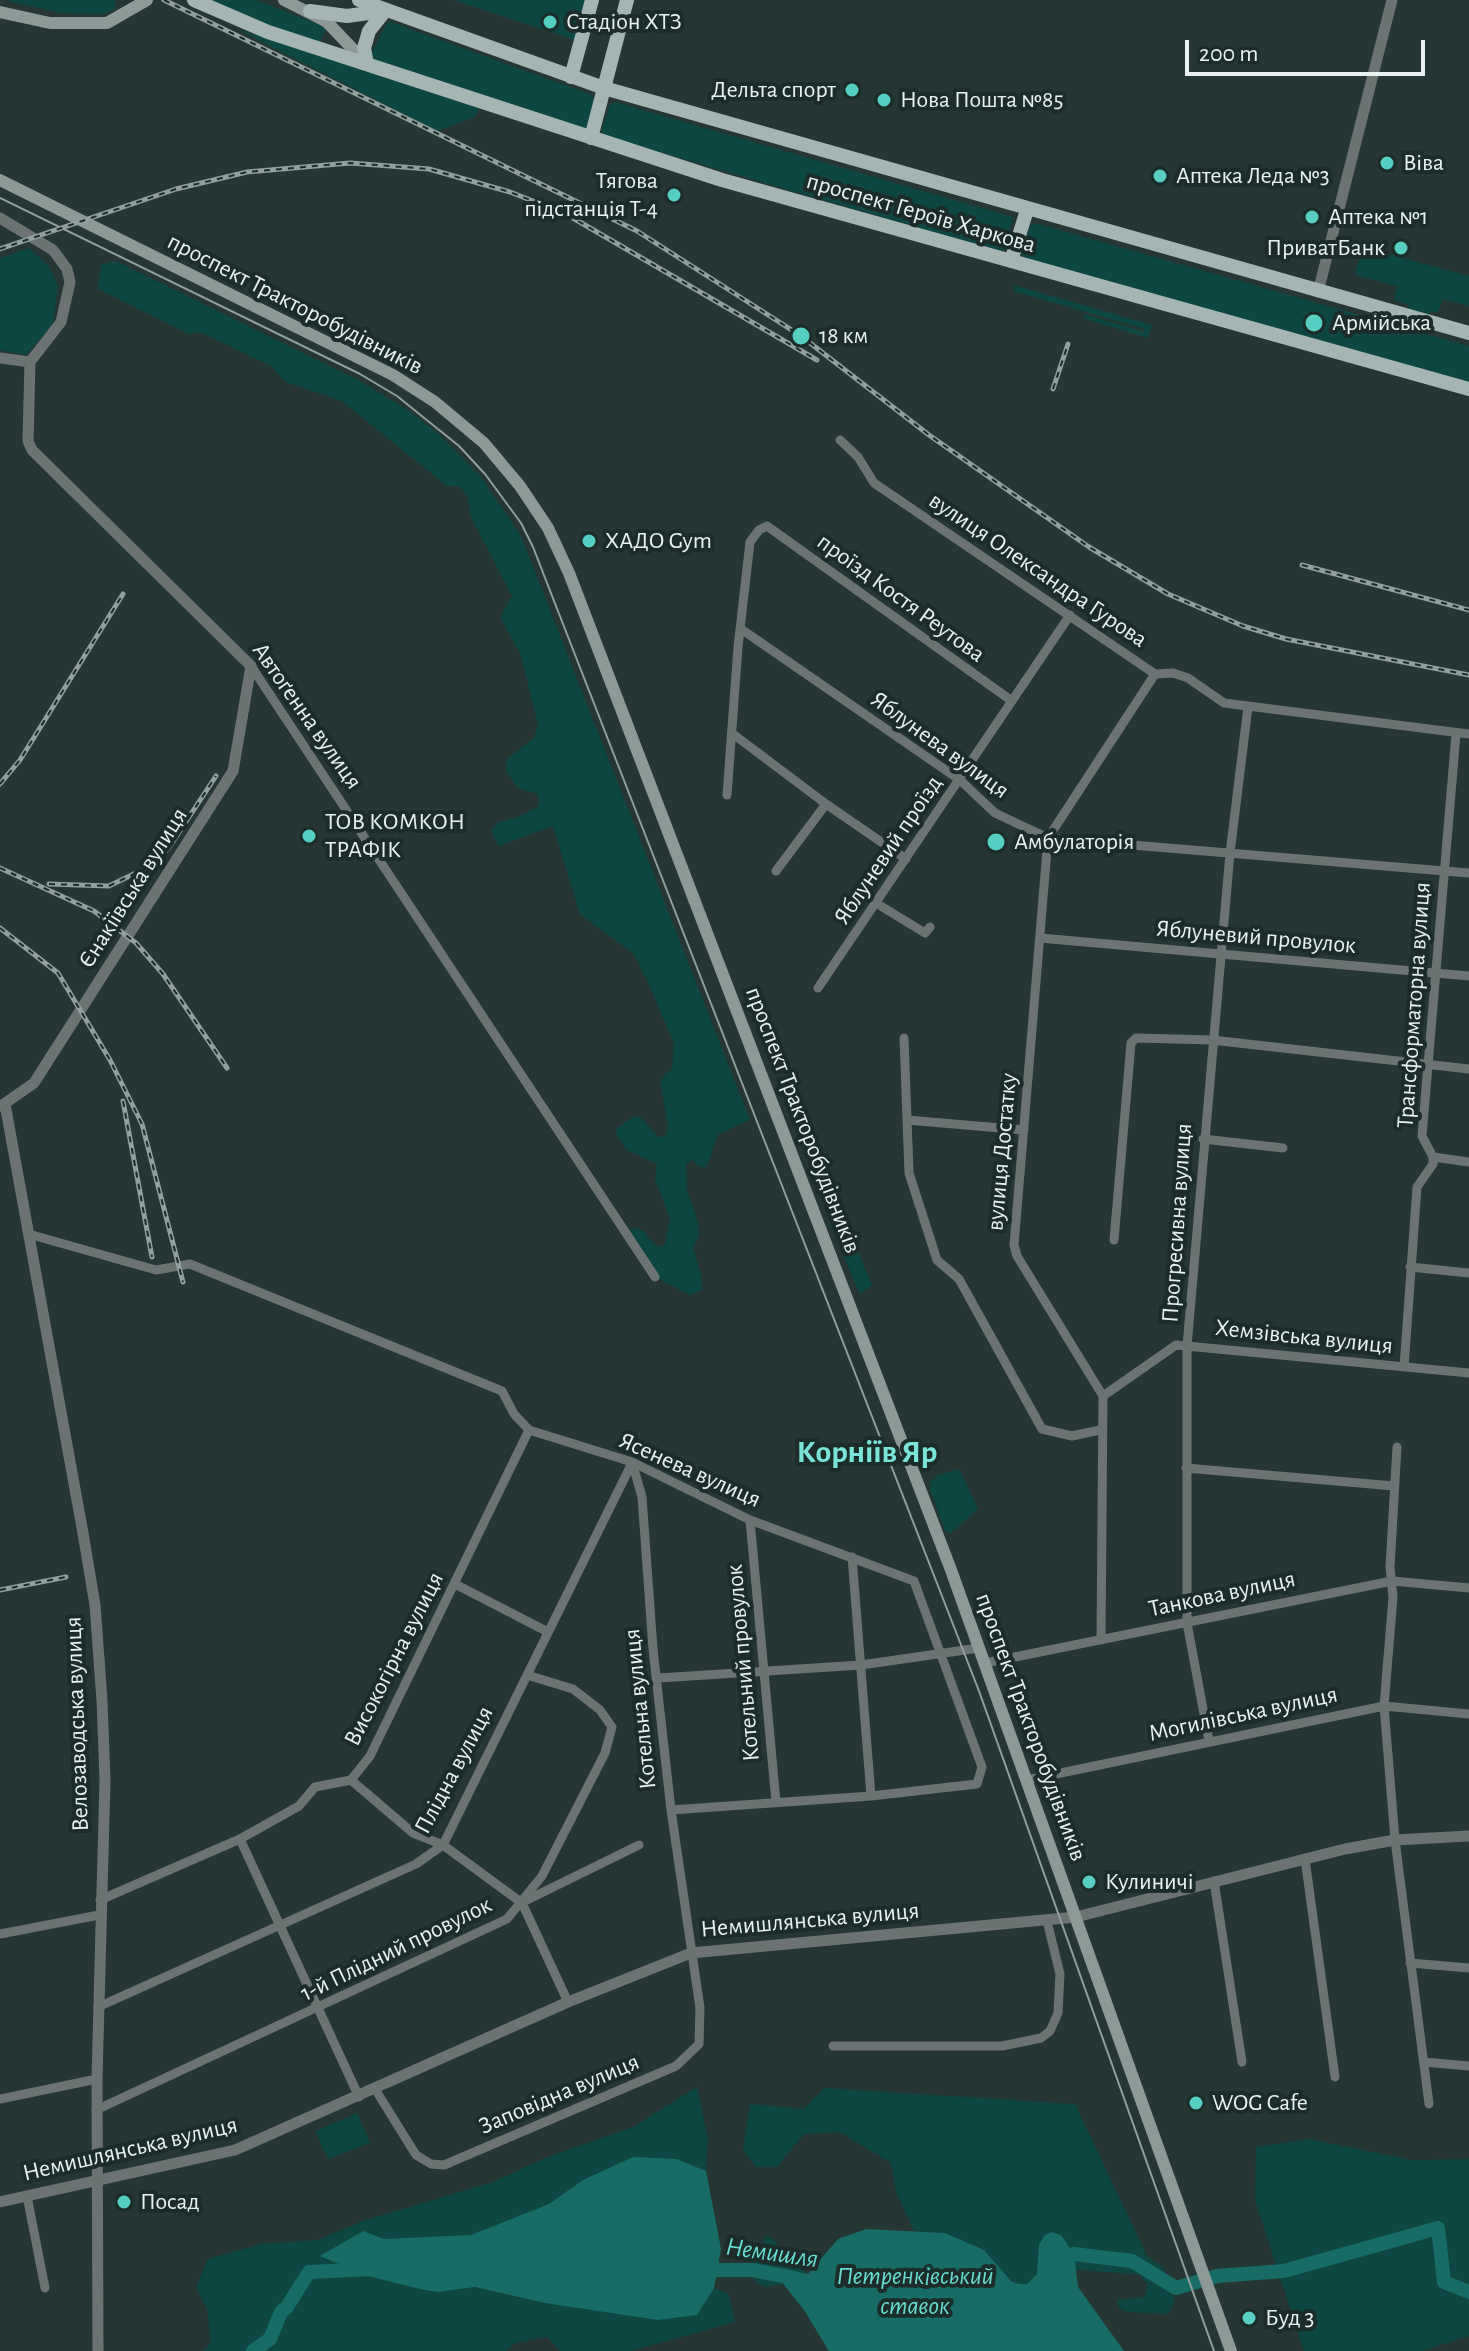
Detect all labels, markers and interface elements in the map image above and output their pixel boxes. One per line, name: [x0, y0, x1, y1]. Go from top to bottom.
place label: Стадіон ХТЗ: [566, 8, 682, 36]
marker: Стадіон ХТЗ: [541, 13, 559, 31]
scale bar: [1189, 24, 1429, 74]
text: 200 m: [1199, 42, 1258, 66]
place label: Дельта спорт: [711, 76, 836, 104]
marker: Дельта спорт: [843, 81, 861, 99]
place label: Нова Пошта №85: [900, 86, 1063, 114]
marker: Нова Пошта №85: [875, 91, 893, 109]
place label: Віва: [1403, 149, 1444, 177]
marker: Віва: [1378, 154, 1396, 172]
place label: Аптека Леда №3: [1176, 162, 1330, 190]
street label: проспект Героїв Харкова: [803, 166, 1039, 260]
place label: Тягова підстанція Т-4: [524, 167, 658, 223]
marker: Аптека Леда №3: [1151, 167, 1169, 185]
marker: Тягова підстанція Т-4: [665, 186, 683, 204]
place label: Аптека №1: [1328, 203, 1428, 231]
marker: Аптека №1: [1303, 208, 1321, 226]
street label: проспект Тракторобудівників: [162, 227, 428, 381]
place label: ПриватБанк: [1266, 234, 1385, 262]
marker: ПриватБанк: [1392, 239, 1410, 257]
place label: Армійська: [1332, 309, 1431, 337]
marker: Армійська: [1303, 312, 1325, 334]
place label: 18 км: [819, 322, 868, 350]
marker: 18 км: [790, 325, 812, 347]
street label: вулиця Олександра Гурова: [923, 486, 1153, 654]
place label: ХАДО Gym: [605, 527, 712, 555]
street label: проїзд Костя Реутова: [811, 527, 991, 669]
marker: ХАДО Gym: [580, 532, 598, 550]
street label: Автоґенна вулиця: [246, 637, 368, 795]
street label: Яблунева вулиця: [865, 685, 1015, 805]
street label: Яблуневий проїзд: [828, 770, 948, 930]
street label: Єнакіївська вулиця: [72, 803, 194, 973]
place label: ТОВ КОМКОН ТРАФІК: [325, 808, 465, 864]
marker: ТОВ КОМКОН ТРАФІК: [300, 827, 318, 845]
place label: Амбулаторія: [1014, 828, 1134, 856]
marker: Амбулаторія: [985, 831, 1007, 853]
street label: Трансформаторна вулиця: [1391, 881, 1437, 1129]
street label: Яблуневий провулок: [1155, 914, 1357, 960]
street label: проспект Тракторобудівників: [739, 983, 867, 1257]
street label: вулиця Достатку: [981, 1072, 1023, 1232]
street label: Прогресивна вулиця: [1156, 1122, 1198, 1324]
street label: Хемзівська вулиця: [1214, 1313, 1394, 1361]
street label: Ясенева вулиця: [615, 1426, 765, 1514]
district label: Корніїв Яр: [797, 1433, 937, 1471]
street label: Котельний провулок: [720, 1563, 766, 1763]
street label: Танкова вулиця: [1146, 1564, 1298, 1624]
street label: Високогірна вулиця: [338, 1567, 450, 1751]
street label: проспект Тракторобудівників: [969, 1589, 1093, 1865]
street label: Велозаводська вулиця: [59, 1616, 95, 1832]
street label: Котельна вулиця: [617, 1627, 663, 1791]
street label: Могилівська вулиця: [1146, 1680, 1340, 1748]
street label: Плідна вулиця: [408, 1701, 500, 1839]
place label: Кулиничі: [1105, 1868, 1194, 1896]
marker: Кулиничі: [1080, 1873, 1098, 1891]
street label: 1-й Плідний провулок: [296, 1890, 496, 2008]
street label: Немишлянська вулиця: [699, 1896, 921, 1944]
street label: Заповідна вулиця: [474, 2047, 644, 2141]
place label: WOG Cafe: [1212, 2089, 1308, 2117]
marker: WOG Cafe: [1187, 2094, 1205, 2112]
street label: Немишлянська вулиця: [20, 2110, 240, 2188]
place label: Посад: [140, 2188, 200, 2216]
marker: Посад: [115, 2193, 133, 2211]
water label: Немишля: [724, 2231, 820, 2275]
water label: Петренківський ставок: [836, 2260, 994, 2322]
place label: Буд 3: [1265, 2304, 1314, 2332]
marker: Буд 3: [1240, 2309, 1258, 2327]

